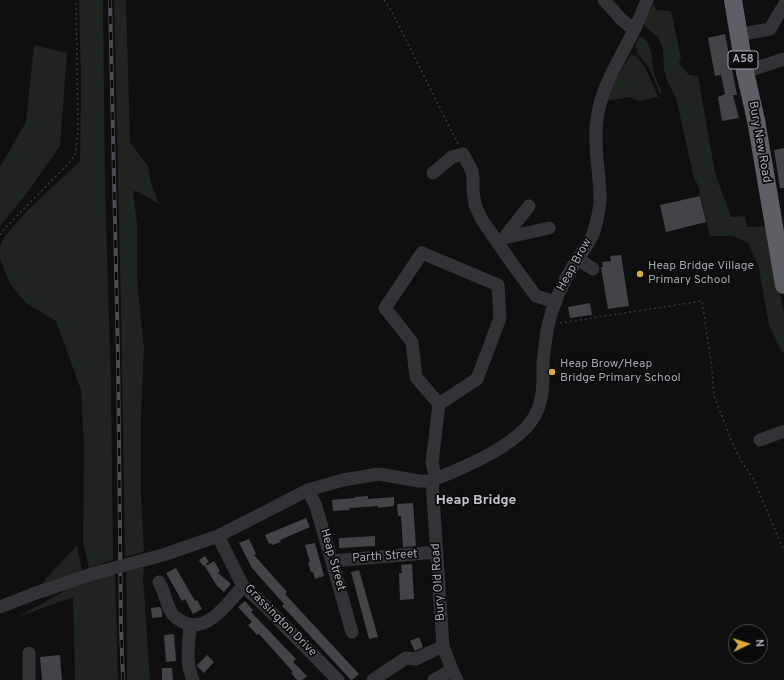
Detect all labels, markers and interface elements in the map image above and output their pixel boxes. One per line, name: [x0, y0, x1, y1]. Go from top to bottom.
road number: A58: [728, 51, 758, 69]
street label: Bury New Road: [745, 100, 773, 184]
street label: Heap Brow: [555, 236, 595, 294]
place label: Heap Bridge Village Primary School: [648, 260, 754, 288]
marker: Heap Bridge Village Primary School: [635, 269, 645, 279]
place label: Heap Brow/Heap Bridge Primary School: [560, 358, 681, 386]
marker: Heap Brow/Heap Bridge Primary School: [547, 367, 557, 377]
district label: Heap Bridge: [436, 493, 516, 509]
street label: Heap Street: [316, 527, 348, 593]
street label: Bury Old Road: [429, 543, 449, 621]
street label: Parth Street: [352, 548, 418, 566]
street label: Grassington Drive: [241, 582, 319, 660]
north arrow: [728, 624, 768, 664]
text: N: [752, 639, 766, 648]

